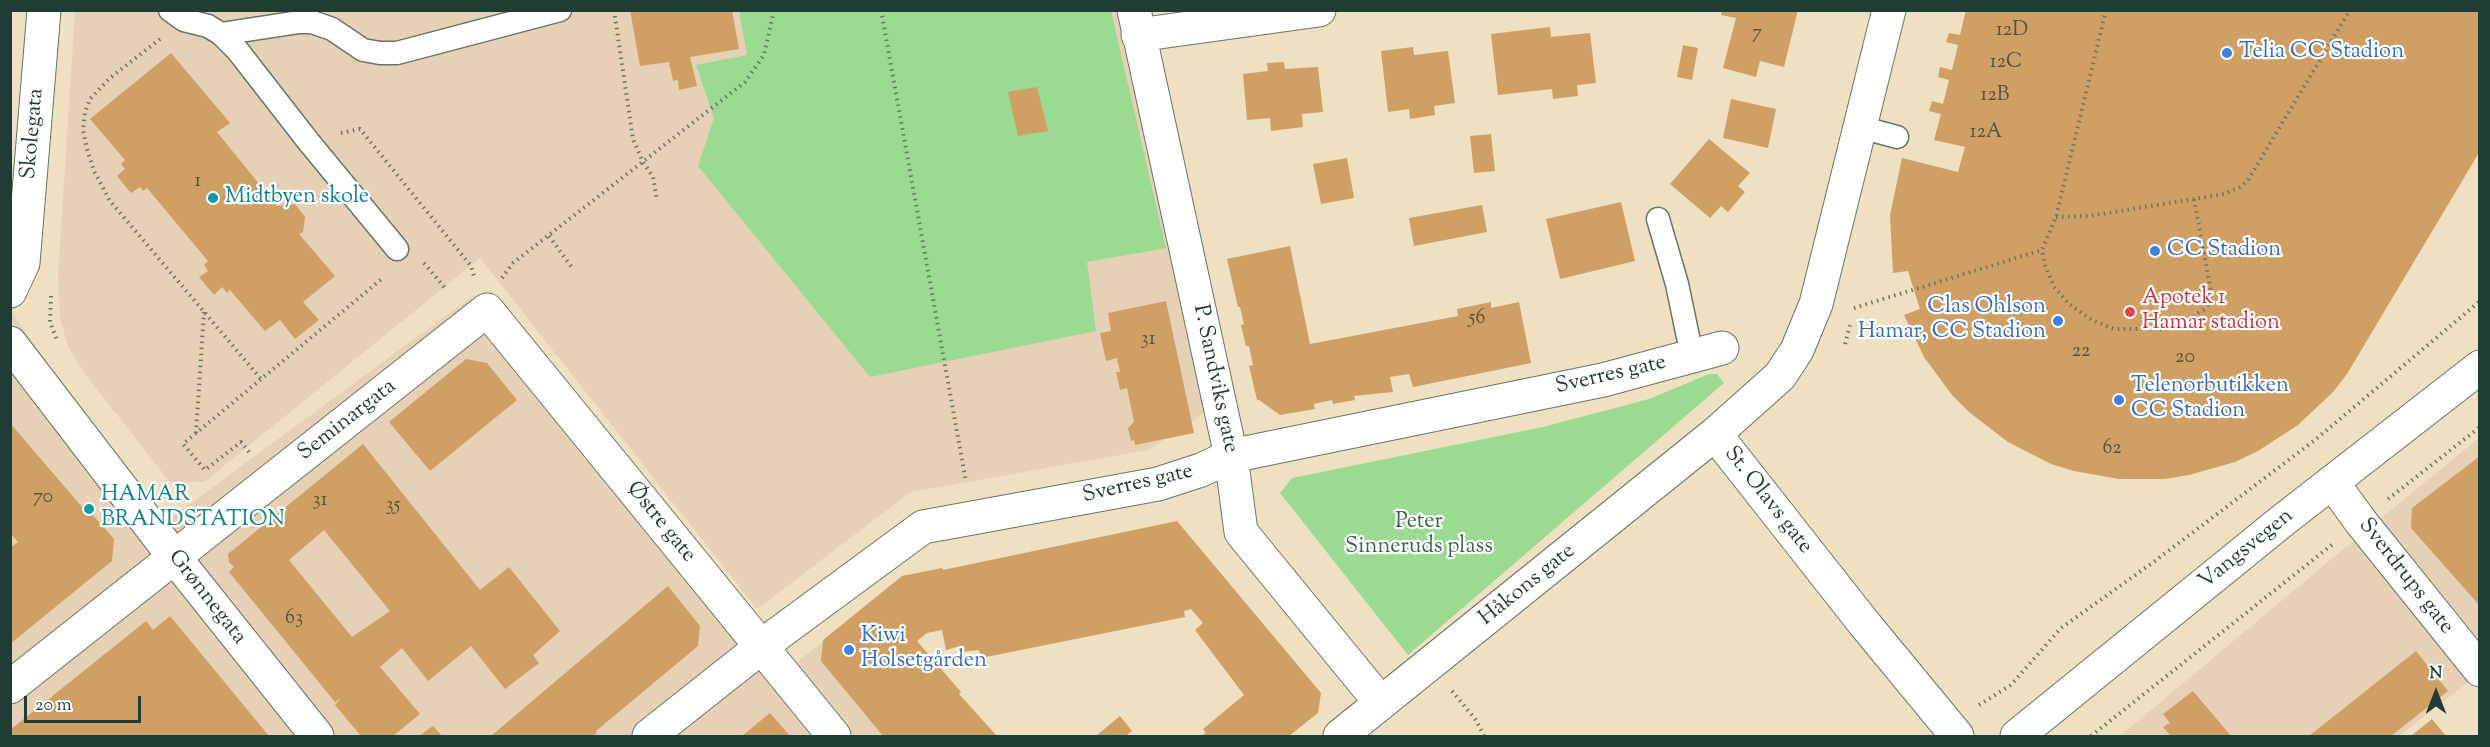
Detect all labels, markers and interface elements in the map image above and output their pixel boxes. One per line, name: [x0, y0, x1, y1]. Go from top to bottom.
house number: 12D: [1996, 20, 2028, 44]
house number: 7: [1752, 23, 1762, 47]
place label: Telia CC Stadion: [2239, 40, 2404, 66]
marker: Telia CC Stadion: [2220, 46, 2234, 60]
house number: 12C: [1990, 52, 2022, 76]
house number: 12B: [1981, 85, 2009, 109]
street label: Skolegata: [17, 87, 51, 181]
house number: 12A: [1970, 122, 2002, 146]
house number: 1: [195, 171, 201, 195]
place label: Midtbyen skole: [225, 185, 369, 211]
marker: Midtbyen skole: [206, 191, 220, 205]
place label: CC Stadion: [2167, 238, 2281, 264]
marker: CC Stadion: [2148, 244, 2162, 258]
place label: Apotek 1 Hamar stadion: [2142, 286, 2280, 338]
place label: Clas Ohlson Hamar, CC Stadion: [1858, 295, 2046, 346]
street label: P. Sandviks gate: [1185, 302, 1243, 456]
marker: Apotek 1 Hamar stadion: [2123, 305, 2137, 319]
house number: 56: [1469, 308, 1485, 332]
marker: Clas Ohlson Hamar, CC Stadion: [2051, 314, 2065, 328]
house number: 31: [1141, 329, 1155, 353]
house number: 22: [2072, 341, 2090, 365]
house number: 20: [2175, 347, 2195, 371]
street label: Sverres gate: [1553, 350, 1669, 402]
place label: Telenorbutikken CC Stadion: [2131, 374, 2289, 426]
street label: Seminargata: [294, 375, 402, 467]
marker: Telenorbutikken CC Stadion: [2112, 393, 2126, 407]
house number: 62: [2102, 438, 2122, 462]
street label: St. Olavs gate: [1717, 442, 1817, 560]
street label: Sverres gate: [1080, 459, 1196, 511]
street label: Østre gate: [619, 477, 701, 569]
place label: HAMAR BRANDSTATION: [101, 483, 285, 534]
house number: 70: [33, 487, 53, 511]
house number: 31: [313, 490, 327, 514]
house number: 35: [386, 495, 400, 519]
marker: HAMAR BRANDSTATION: [82, 502, 96, 516]
street label: Vangsvegen: [2194, 504, 2300, 596]
park label: Peter Sinneruds plass: [1345, 510, 1493, 562]
street label: Sverdrups gate: [2352, 514, 2458, 640]
street label: Håkons gate: [1475, 539, 1581, 633]
street label: Grønnegata: [161, 545, 251, 651]
house number: 63: [285, 608, 303, 632]
place label: Kiwi Holsetgården: [861, 624, 987, 676]
marker: Kiwi Holsetgården: [842, 643, 856, 657]
north arrow: [2406, 663, 2466, 723]
text: N: [2430, 663, 2442, 686]
scale bar: [27, 684, 144, 722]
text: 20 m: [35, 693, 72, 719]

